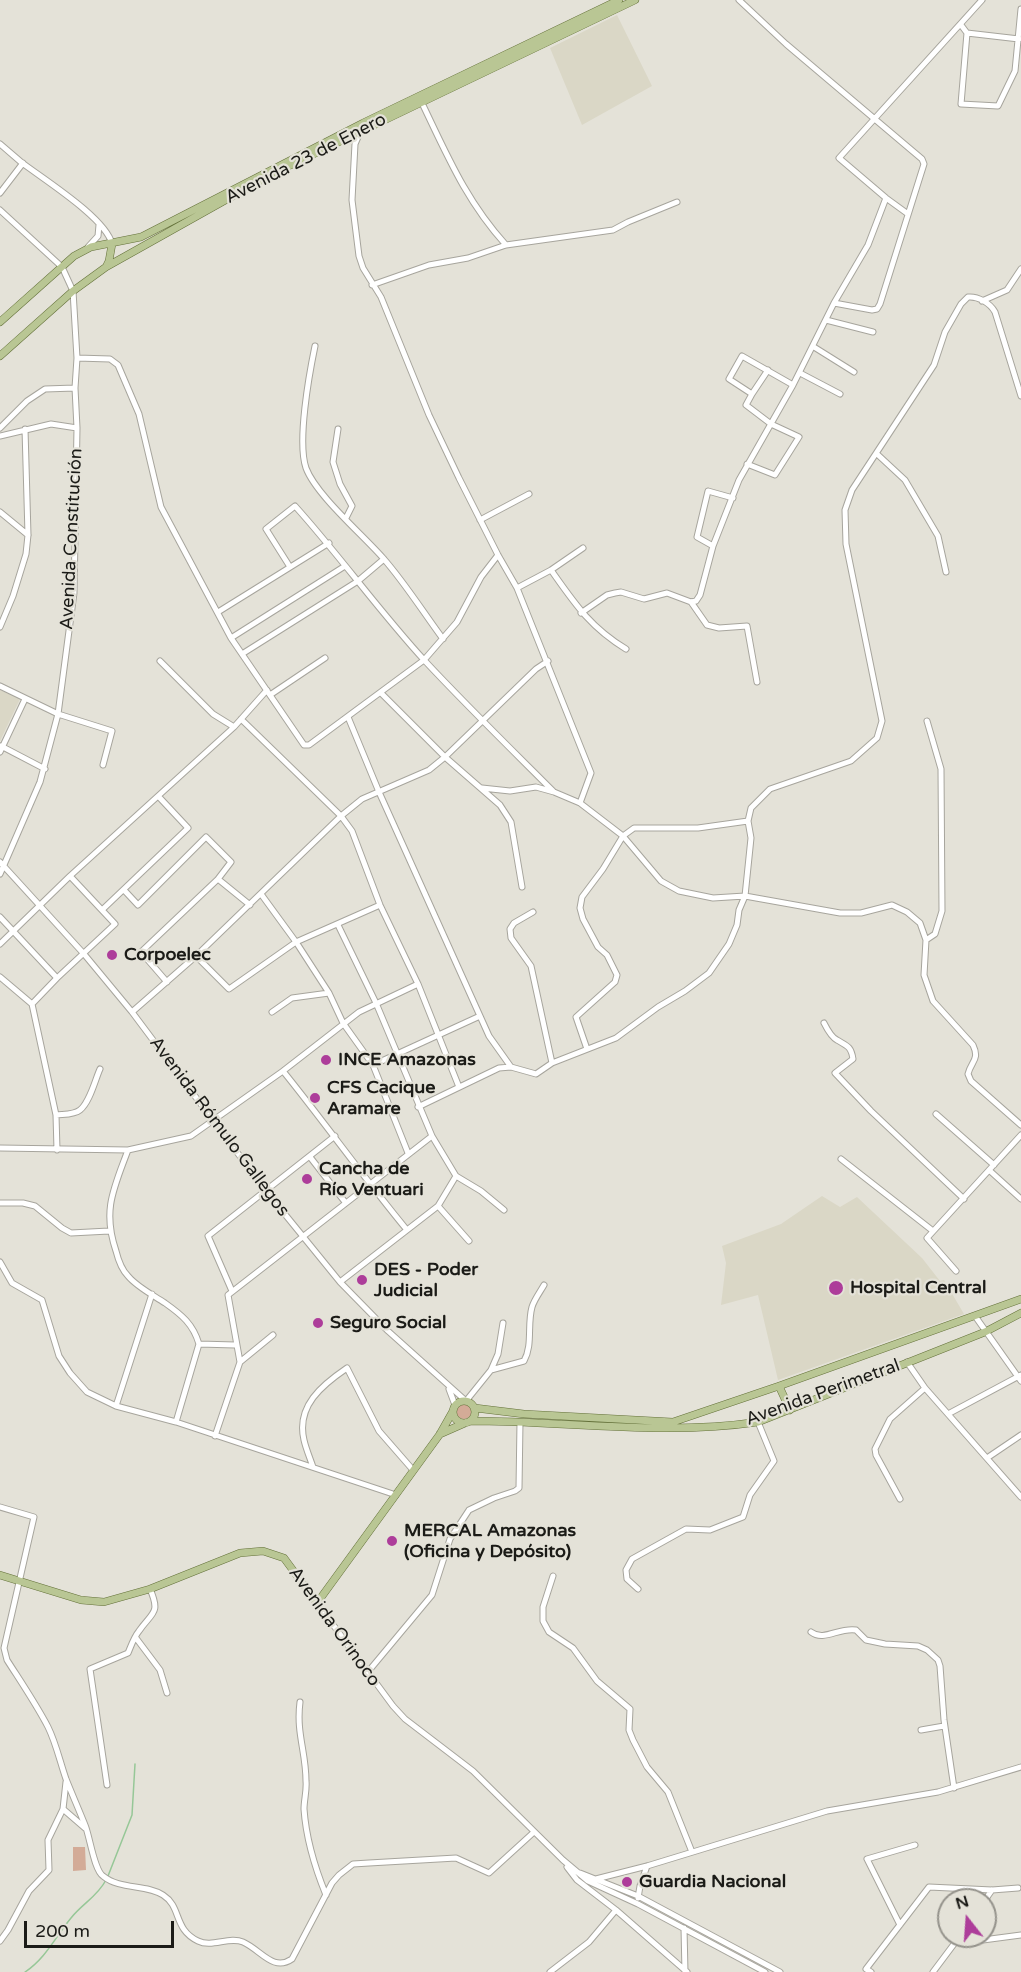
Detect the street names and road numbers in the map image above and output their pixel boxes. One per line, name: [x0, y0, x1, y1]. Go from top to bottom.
street label: Avenida 23 de Enero: [222, 109, 390, 209]
street label: Avenida Constitución: [56, 448, 88, 630]
street label: Avenida Rómulo Gallegos: [144, 1033, 294, 1221]
street label: Avenida Perimetral: [743, 1355, 903, 1431]
street label: Avenida Orinoco: [283, 1563, 385, 1691]

